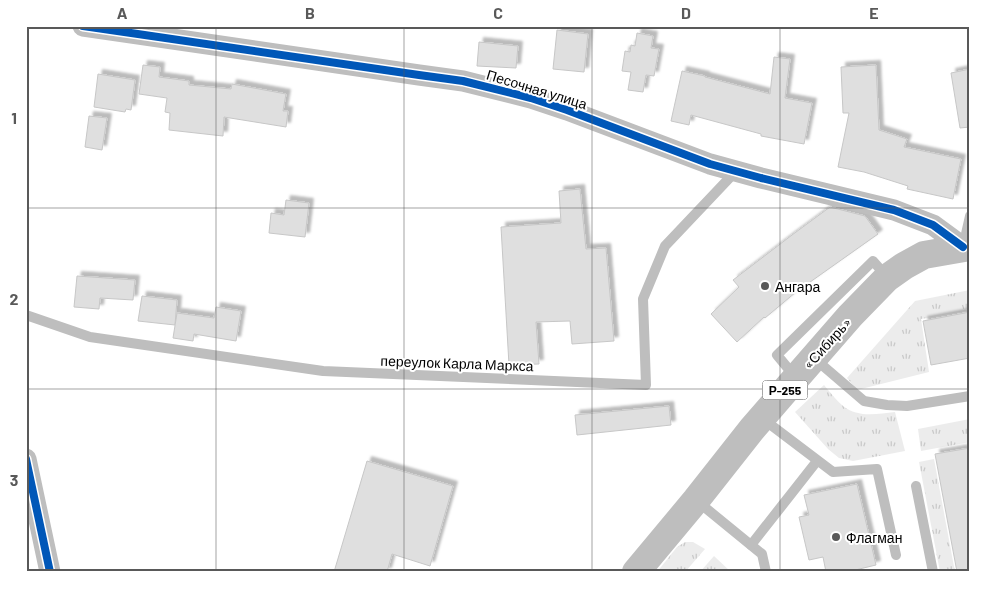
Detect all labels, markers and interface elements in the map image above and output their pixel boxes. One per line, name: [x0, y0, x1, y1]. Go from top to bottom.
text: A: [117, 3, 128, 22]
text: B: [305, 3, 315, 22]
text: C: [493, 3, 503, 22]
text: D: [681, 3, 691, 22]
text: E: [869, 3, 879, 22]
street label: Песочная улица: [485, 66, 589, 112]
text: 1: [11, 108, 17, 127]
place label: Ангара: [775, 278, 820, 295]
marker: Ангара: [759, 280, 771, 292]
text: 2: [10, 289, 19, 308]
street label: «Сибирь»: [799, 314, 855, 372]
street label: переулок Карла Маркса: [380, 352, 534, 374]
road number: Р-255: [762, 380, 808, 400]
text: 3: [10, 470, 18, 489]
place label: Флагман: [846, 529, 902, 546]
marker: Флагман: [830, 531, 842, 543]

